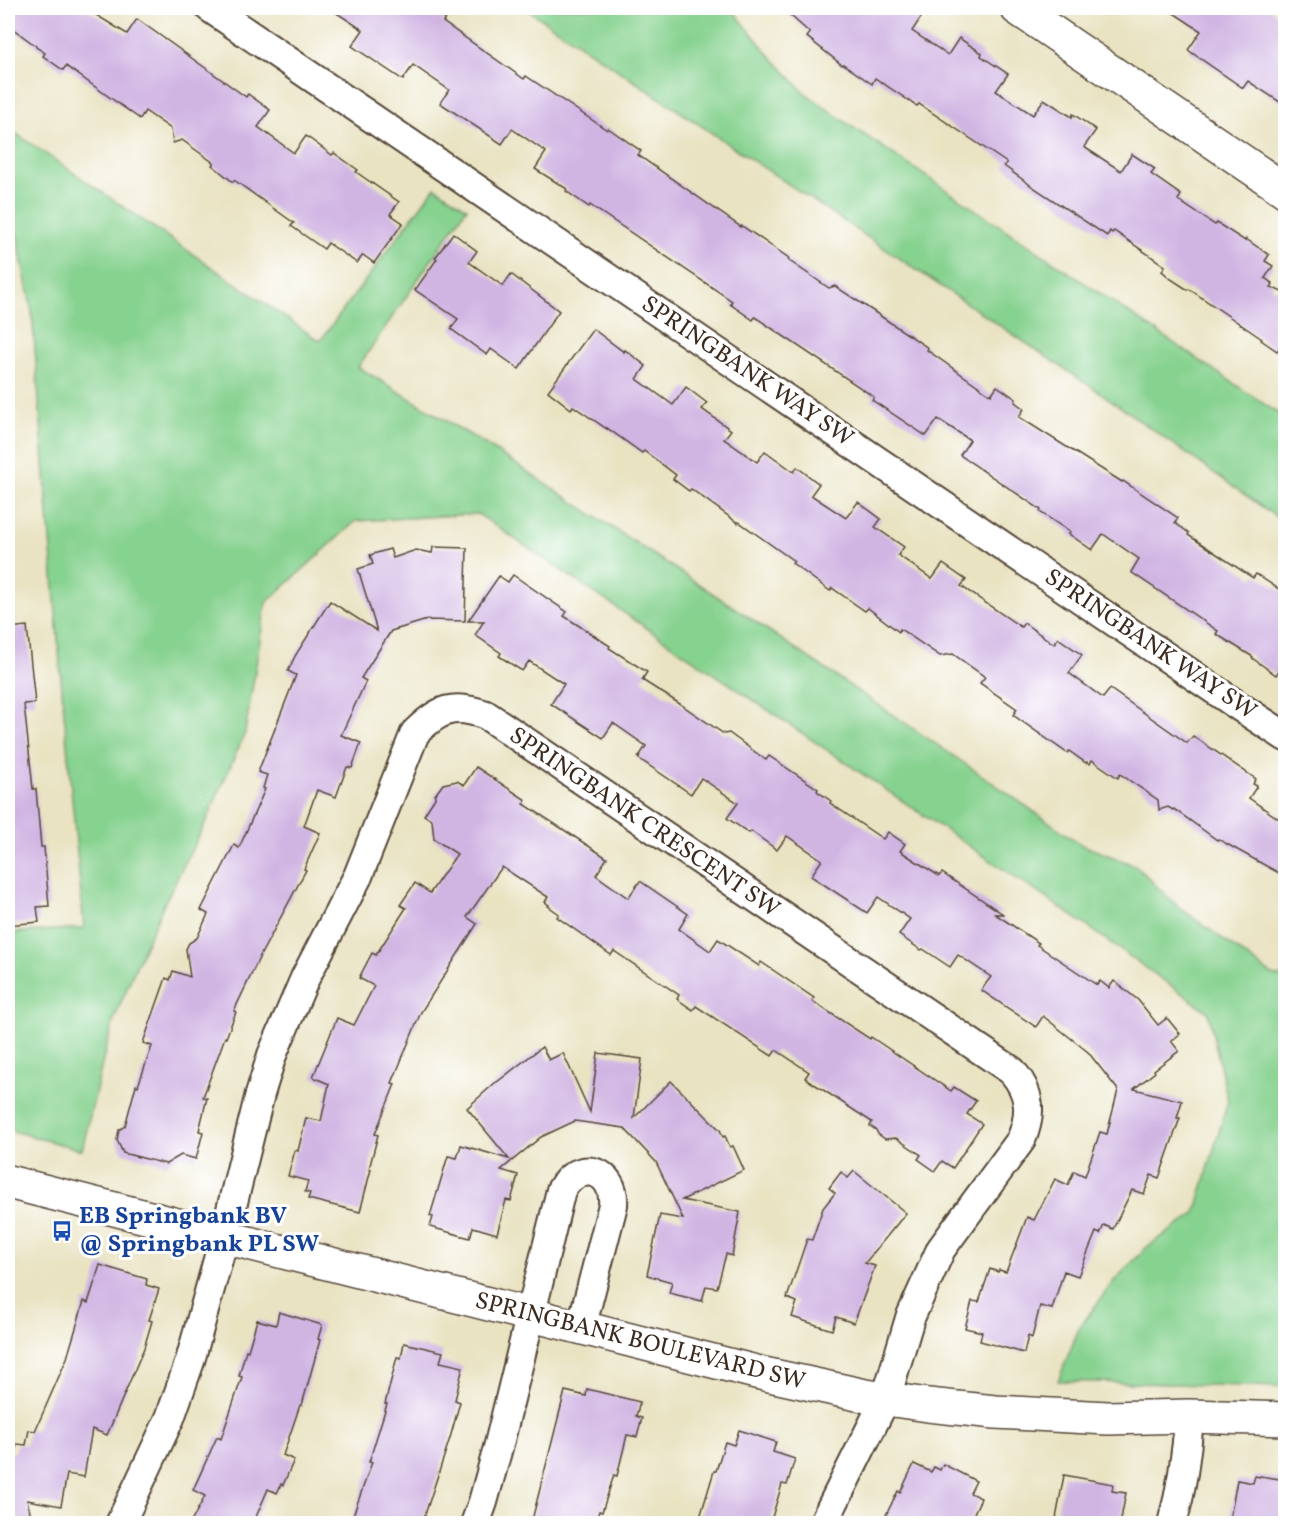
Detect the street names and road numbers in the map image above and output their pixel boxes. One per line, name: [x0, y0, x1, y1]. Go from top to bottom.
street label: SPRINGBANK WAY SW: [634, 288, 860, 456]
street label: SPRINGBANK WAY SW: [1037, 561, 1263, 729]
street label: SPRINGBANK CRESCENT SW: [502, 719, 786, 927]
street label: SPRINGBANK BOULEVARD SW: [471, 1284, 809, 1400]

